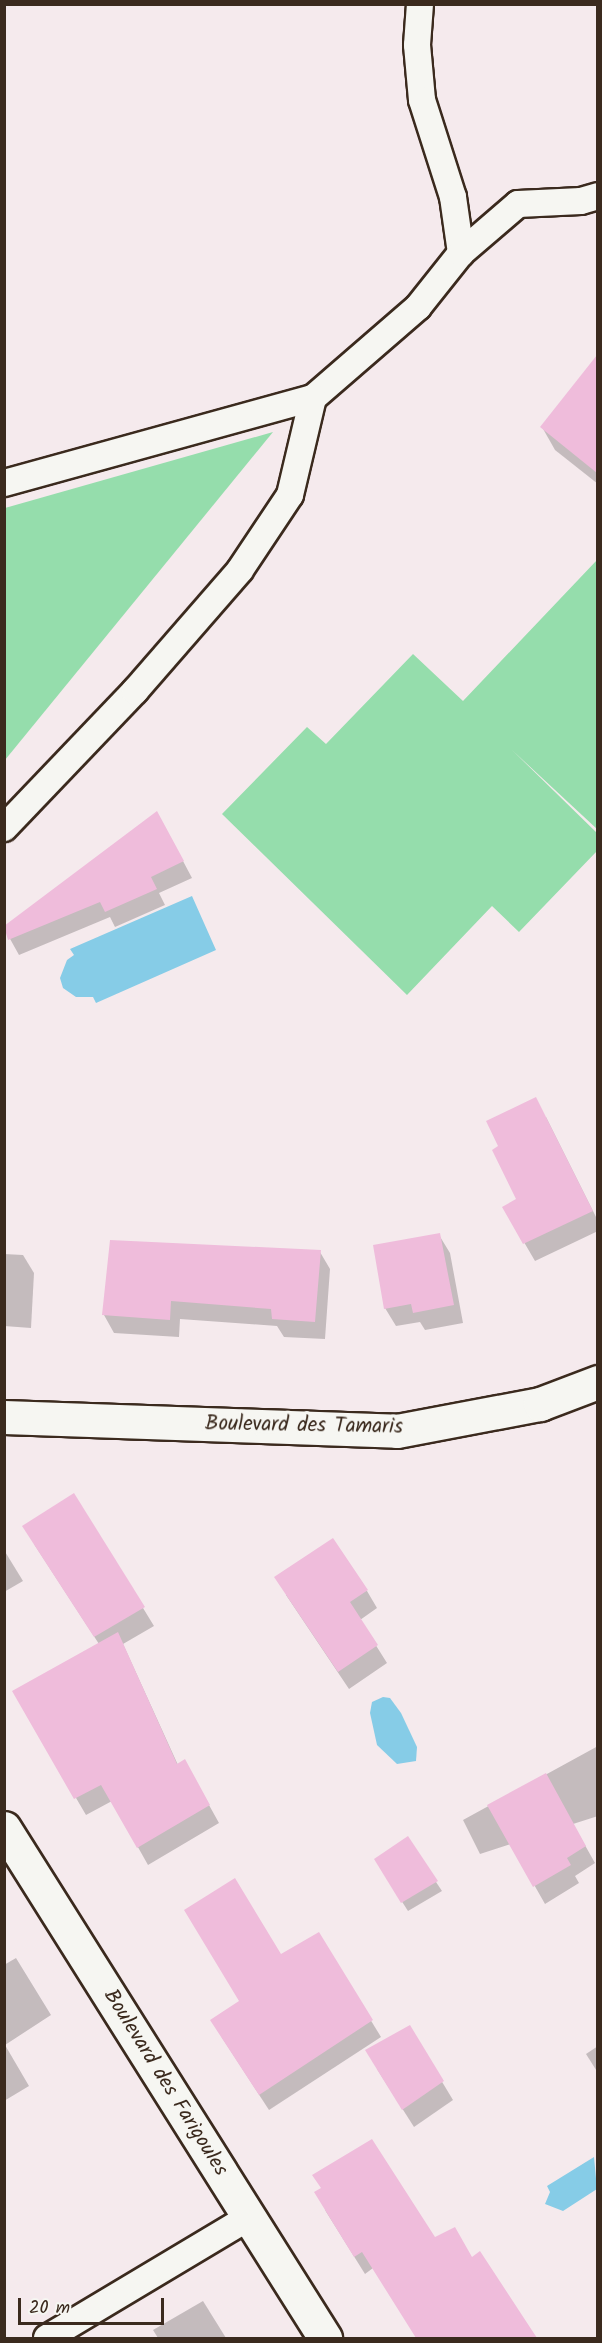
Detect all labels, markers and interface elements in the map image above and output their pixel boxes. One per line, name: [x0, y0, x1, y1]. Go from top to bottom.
street label: Boulevard des Tamaris: [205, 1412, 403, 1440]
street label: Boulevard des Farigoules: [97, 1985, 233, 2181]
scale bar: [21, 2286, 166, 2324]
text: 20 m: [29, 2294, 70, 2323]

